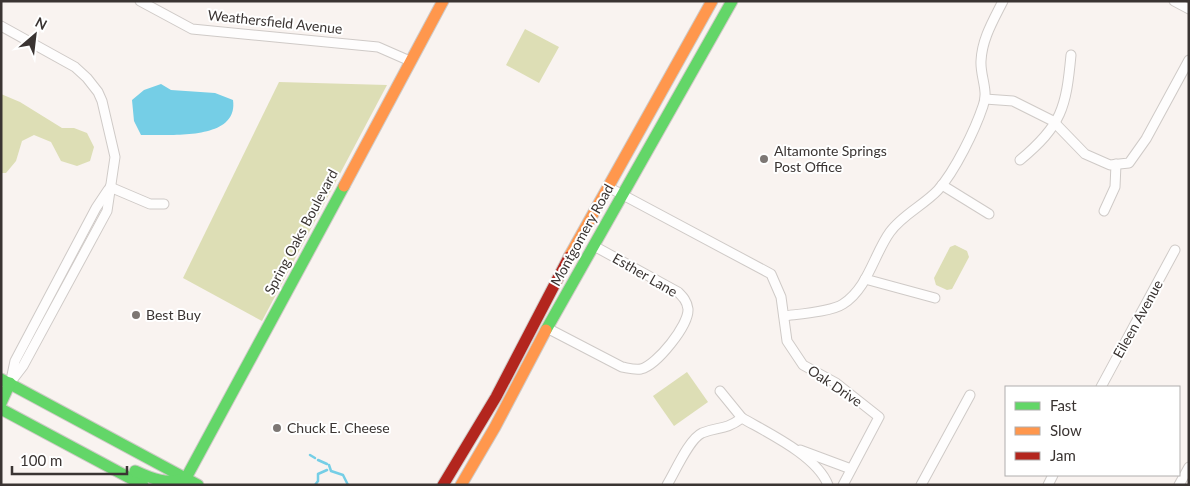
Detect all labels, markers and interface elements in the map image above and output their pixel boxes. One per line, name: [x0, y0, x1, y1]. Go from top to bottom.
street label: Weathersfield Avenue: [207, 6, 343, 37]
north arrow: [10, 10, 60, 60]
text: N: [33, 13, 50, 33]
place label: Altamonte Springs Post Office: [774, 142, 887, 175]
marker: Altamonte Springs Post Office: [758, 153, 770, 165]
street label: Spring Oaks Boulevard: [260, 166, 341, 297]
street label: Montgomery Road: [546, 181, 617, 289]
street label: Esther Lane: [610, 249, 681, 300]
street label: Eileen Avenue: [1109, 277, 1166, 361]
place label: Best Buy: [146, 306, 202, 323]
marker: Best Buy: [130, 309, 142, 321]
street label: Oak Drive: [805, 361, 866, 410]
legend: [1005, 386, 1180, 476]
text: Fast: [1050, 396, 1077, 414]
place label: Chuck E. Cheese: [287, 419, 390, 436]
text: Slow: [1050, 421, 1082, 439]
marker: Chuck E. Cheese: [271, 422, 283, 434]
scale bar: [12, 444, 128, 476]
text: Jam: [1050, 446, 1076, 464]
text: 100 m: [20, 451, 62, 469]

